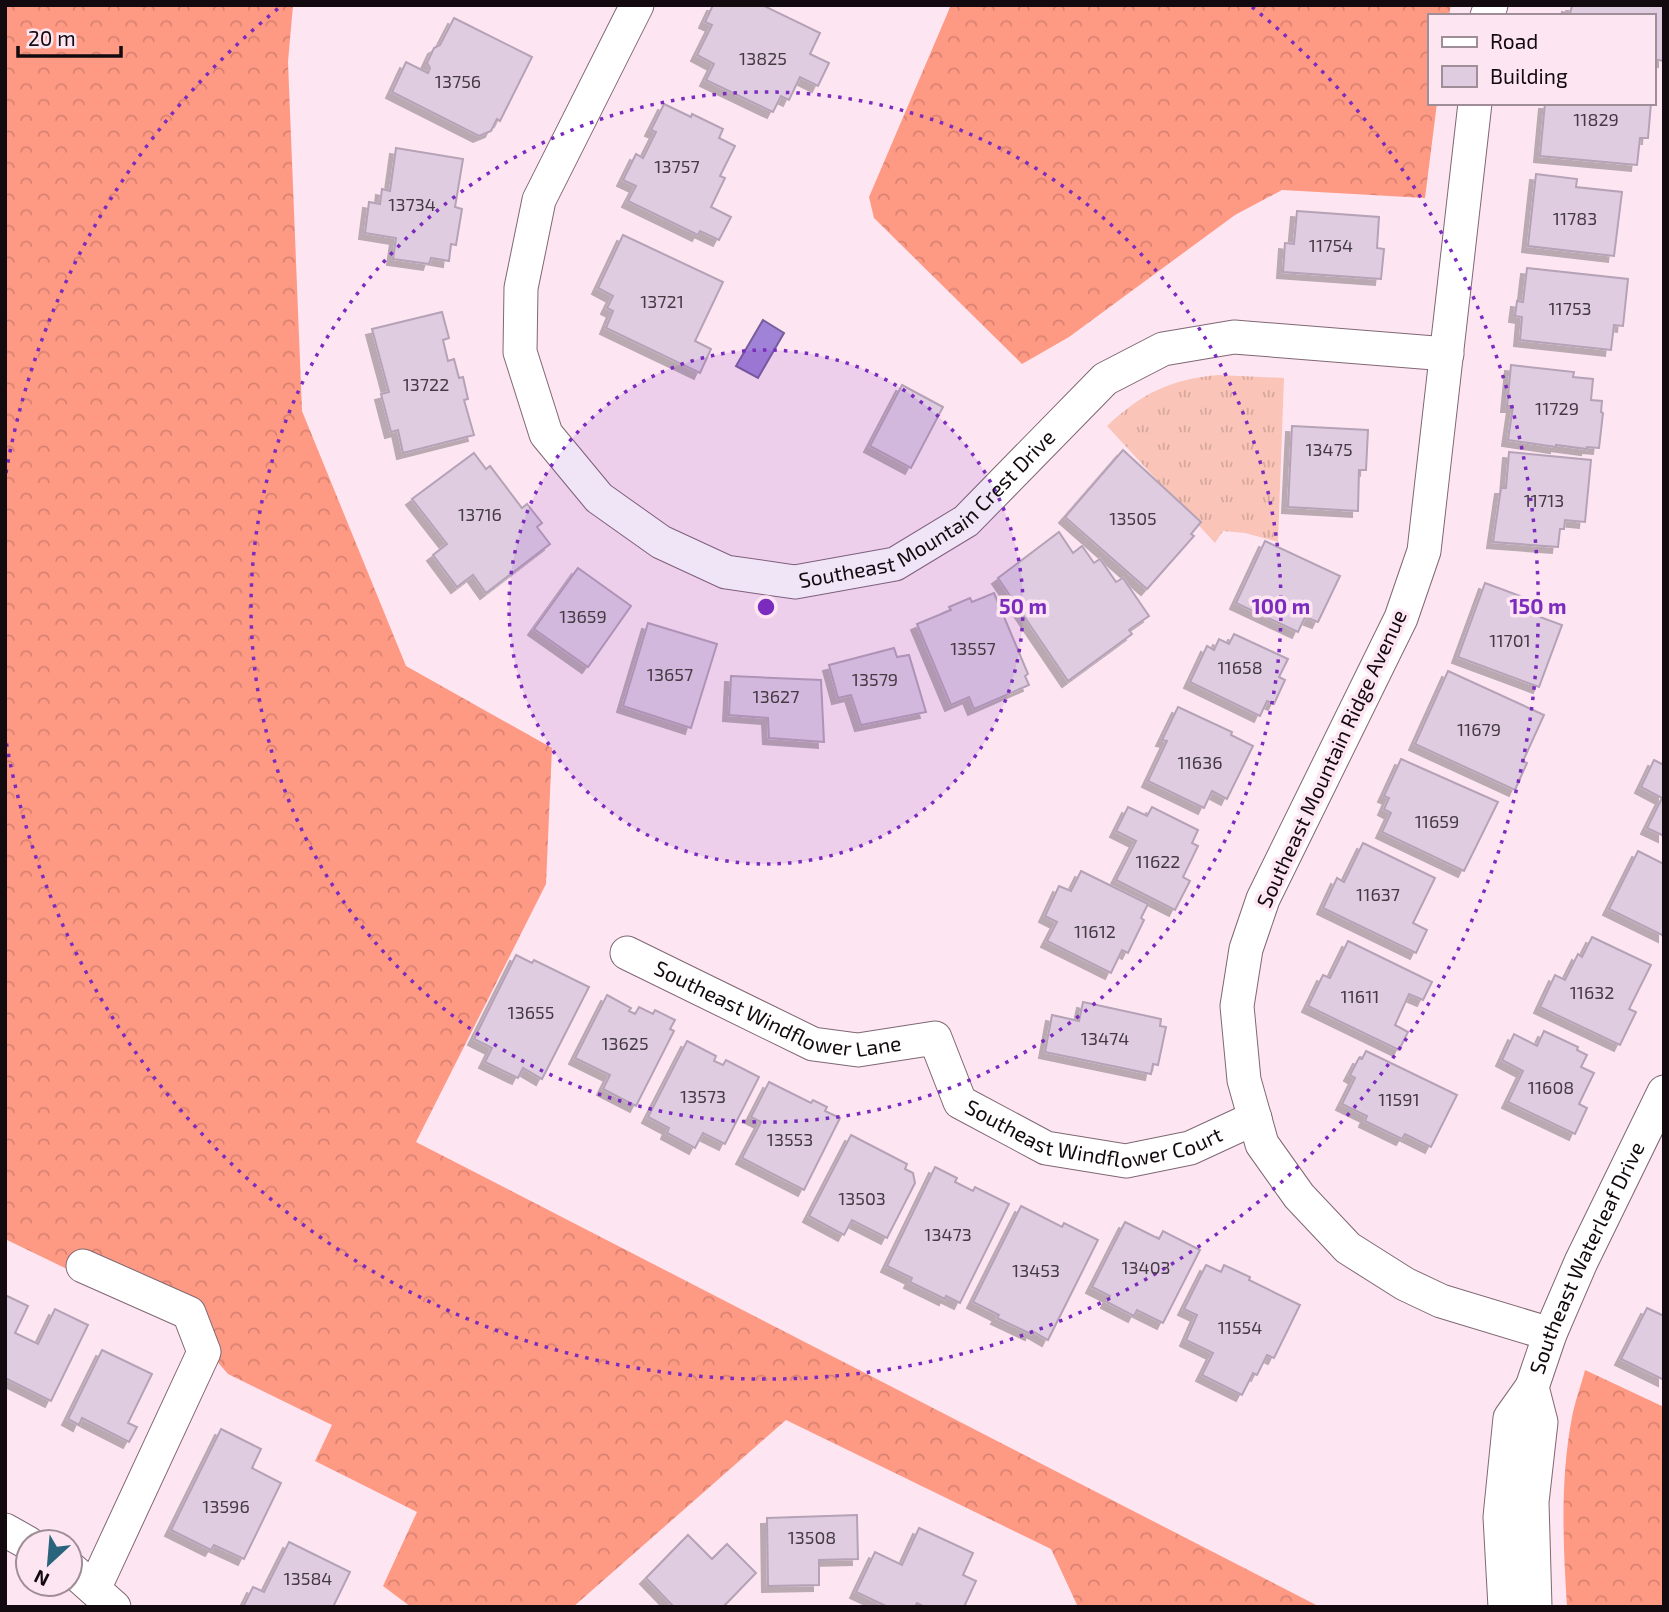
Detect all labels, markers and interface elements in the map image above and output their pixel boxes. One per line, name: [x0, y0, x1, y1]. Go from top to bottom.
scale bar: [18, 14, 121, 58]
legend: [1428, 14, 1655, 105]
text: 20 m: [28, 25, 76, 50]
text: Road: [1490, 28, 1538, 53]
house number: 13825: [739, 47, 787, 69]
text: Building: [1490, 63, 1568, 88]
house number: 13756: [435, 70, 481, 92]
house number: 11829: [1573, 108, 1619, 130]
house number: 13757: [654, 155, 700, 177]
house number: 13734: [388, 193, 436, 215]
house number: 11783: [1553, 207, 1597, 229]
house number: 11754: [1309, 234, 1353, 256]
house number: 13721: [640, 290, 684, 312]
house number: 11753: [1548, 297, 1592, 319]
house number: 13722: [403, 373, 449, 395]
house number: 11729: [1535, 397, 1579, 419]
street label: Southeast Mountain Crest Drive: [796, 424, 1059, 592]
house number: 13475: [1305, 438, 1353, 460]
house number: 11713: [1524, 489, 1564, 511]
house number: 13716: [458, 503, 502, 525]
house number: 13505: [1109, 507, 1157, 529]
text: 50 m: [999, 593, 1047, 618]
text: 100 m: [1252, 593, 1310, 618]
text: 150 m: [1510, 593, 1566, 618]
centre of rings: [754, 595, 778, 619]
house number: 13659: [559, 605, 607, 627]
street label: Southeast Mountain Ridge Avenue: [1250, 605, 1411, 911]
house number: 11701: [1489, 629, 1531, 651]
house number: 13557: [950, 637, 996, 659]
house number: 11658: [1217, 656, 1263, 678]
house number: 13657: [647, 663, 693, 685]
house number: 13579: [852, 668, 898, 690]
house number: 13627: [753, 685, 799, 707]
house number: 11679: [1457, 718, 1501, 740]
house number: 11636: [1178, 751, 1222, 773]
house number: 11659: [1415, 810, 1459, 832]
house number: 11622: [1136, 850, 1180, 872]
house number: 11637: [1356, 883, 1400, 905]
house number: 11612: [1074, 920, 1116, 942]
street label: Southeast Windflower Lane: [651, 954, 903, 1061]
house number: 11632: [1570, 981, 1614, 1003]
house number: 11611: [1341, 985, 1379, 1007]
house number: 13655: [508, 1001, 554, 1023]
house number: 13474: [1081, 1027, 1129, 1049]
house number: 13625: [601, 1032, 649, 1054]
house number: 11608: [1528, 1076, 1574, 1098]
house number: 13573: [680, 1085, 726, 1107]
house number: 11591: [1378, 1088, 1420, 1110]
street label: Southeast Windflower Court: [961, 1093, 1226, 1173]
house number: 13553: [767, 1128, 813, 1150]
street label: Southeast Waterleaf Drive: [1523, 1137, 1649, 1377]
house number: 13503: [838, 1187, 886, 1209]
house number: 13473: [924, 1223, 972, 1245]
house number: 13403: [1121, 1256, 1171, 1278]
house number: 13453: [1012, 1259, 1060, 1281]
house number: 11554: [1218, 1316, 1262, 1338]
house number: 13596: [202, 1495, 250, 1517]
house number: 13508: [788, 1526, 836, 1548]
north arrow: [14, 1528, 84, 1598]
text: N: [30, 1565, 53, 1592]
house number: 13584: [284, 1567, 332, 1589]

